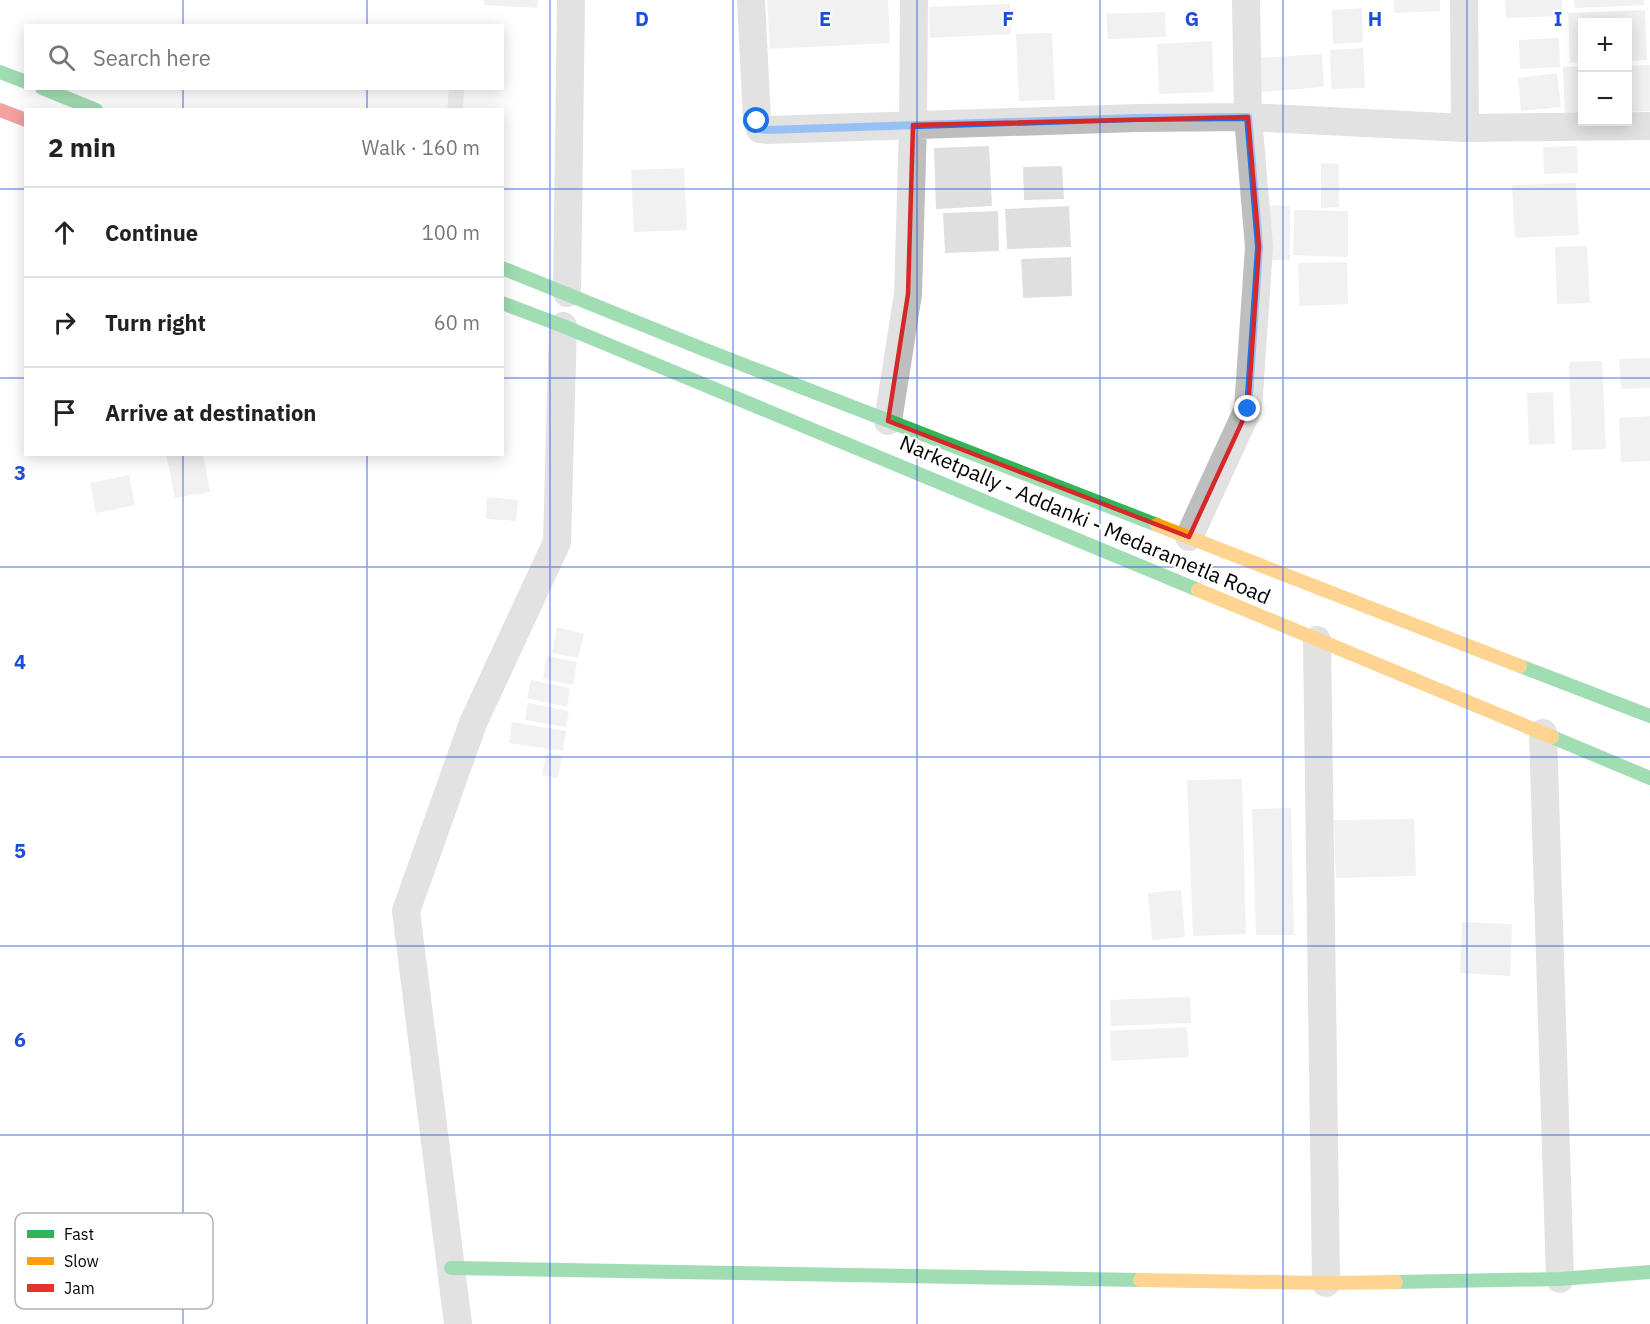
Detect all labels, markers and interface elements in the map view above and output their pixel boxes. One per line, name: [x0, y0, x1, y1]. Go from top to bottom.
text: D: [635, 5, 649, 32]
text: E: [819, 5, 831, 32]
text: F: [1002, 5, 1014, 32]
text: G: [1185, 5, 1199, 32]
text: H: [1368, 5, 1382, 32]
text: I: [1554, 5, 1562, 32]
map controls: [1578, 18, 1632, 126]
button: +: [1578, 18, 1632, 72]
search box: [24, 24, 504, 90]
icon: search: [45, 41, 78, 74]
text: Search here: [93, 43, 211, 72]
button: −: [1578, 72, 1632, 126]
route start: [743, 107, 769, 133]
text: 2 min: [48, 130, 116, 164]
text: Walk · 160 m: [362, 134, 480, 161]
icon: ahead: [48, 216, 81, 249]
text: Continue: [105, 218, 198, 247]
text: 100 m: [422, 219, 480, 246]
icon: right: [48, 306, 81, 339]
text: Turn right: [105, 308, 206, 337]
text: 60 m: [434, 309, 480, 336]
route end: [1234, 395, 1260, 421]
icon: arrive: [48, 396, 81, 429]
text: Arrive at destination: [105, 398, 316, 427]
street label: Narketpally - Addanki - Medarametla Road: [896, 428, 1275, 610]
text: 3: [14, 459, 26, 486]
text: 4: [14, 648, 26, 675]
text: 5: [14, 837, 26, 864]
text: 6: [14, 1026, 26, 1053]
legend: [15, 1213, 213, 1309]
text: Fast: [64, 1224, 94, 1244]
text: Slow: [64, 1251, 99, 1271]
text: Jam: [64, 1278, 95, 1298]

